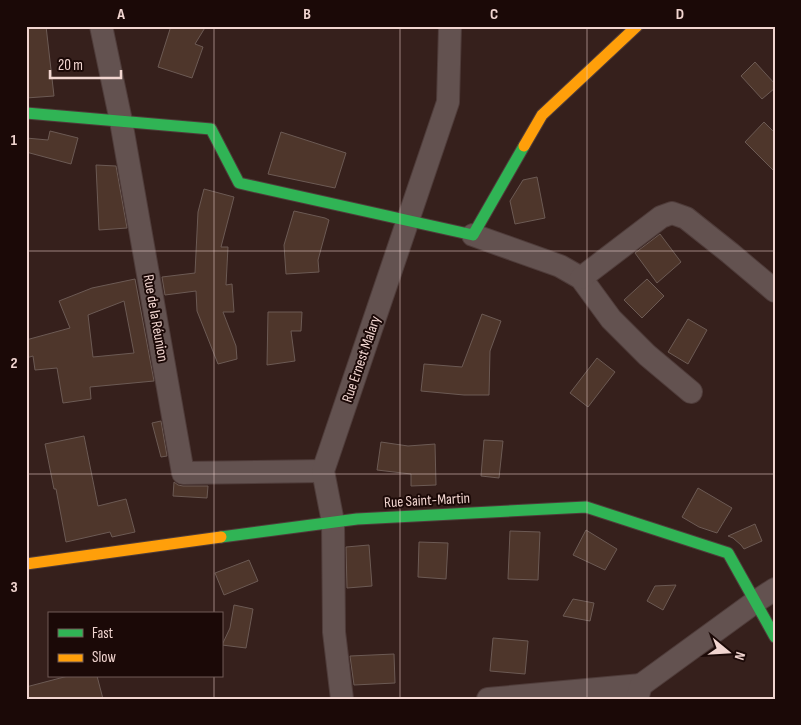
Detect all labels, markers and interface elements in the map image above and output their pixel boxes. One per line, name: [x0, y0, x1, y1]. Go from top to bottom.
text: A: [116, 5, 125, 24]
text: B: [303, 5, 311, 24]
text: C: [490, 5, 498, 24]
text: D: [676, 5, 684, 24]
scale bar: [50, 48, 121, 80]
text: 20 m: [58, 56, 83, 75]
text: 1: [11, 131, 18, 150]
street label: Rue de la Réunion: [138, 273, 173, 363]
street label: Rue Ernest Malary: [338, 313, 385, 405]
text: 2: [10, 354, 18, 373]
street label: Rue Saint-Martin: [384, 489, 471, 512]
text: 3: [10, 578, 18, 597]
legend: [48, 612, 222, 678]
text: Fast: [92, 624, 114, 643]
north arrow: [704, 628, 754, 678]
text: Slow: [92, 648, 116, 667]
text: N: [731, 650, 749, 662]

